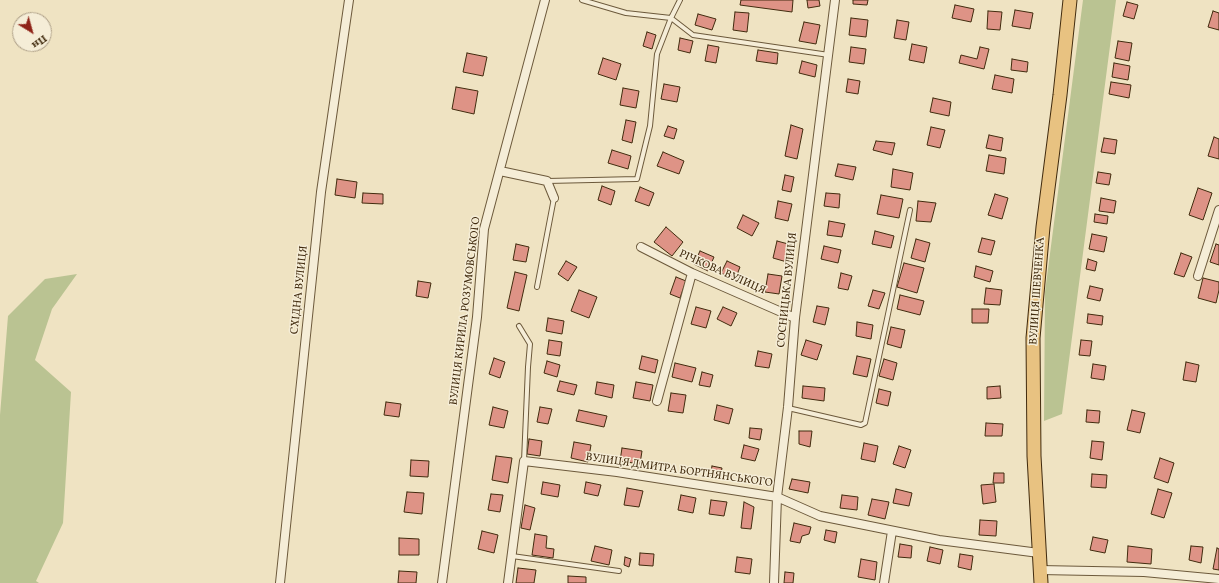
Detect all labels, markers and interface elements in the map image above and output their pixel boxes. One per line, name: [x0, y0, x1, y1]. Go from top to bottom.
north arrow: [12, 12, 52, 52]
text: Пн: [28, 30, 50, 52]
street label: ВУЛИЦЯ КИРИЛА РОЗУМОВСЬКОГО: [448, 216, 484, 406]
street label: СОСНИЦЬКА ВУЛИЦЯ: [775, 232, 801, 348]
street label: ВУЛИЦЯ ШЕВЧЕНКА: [1028, 237, 1048, 345]
street label: СХІДНА ВУЛИЦЯ: [289, 245, 311, 335]
street label: РІЧКОВА ВУЛИЦЯ: [677, 248, 767, 298]
street label: ВУЛИЦЯ ДМИТРА БОРТНЯНСЬКОГО: [585, 451, 773, 491]

